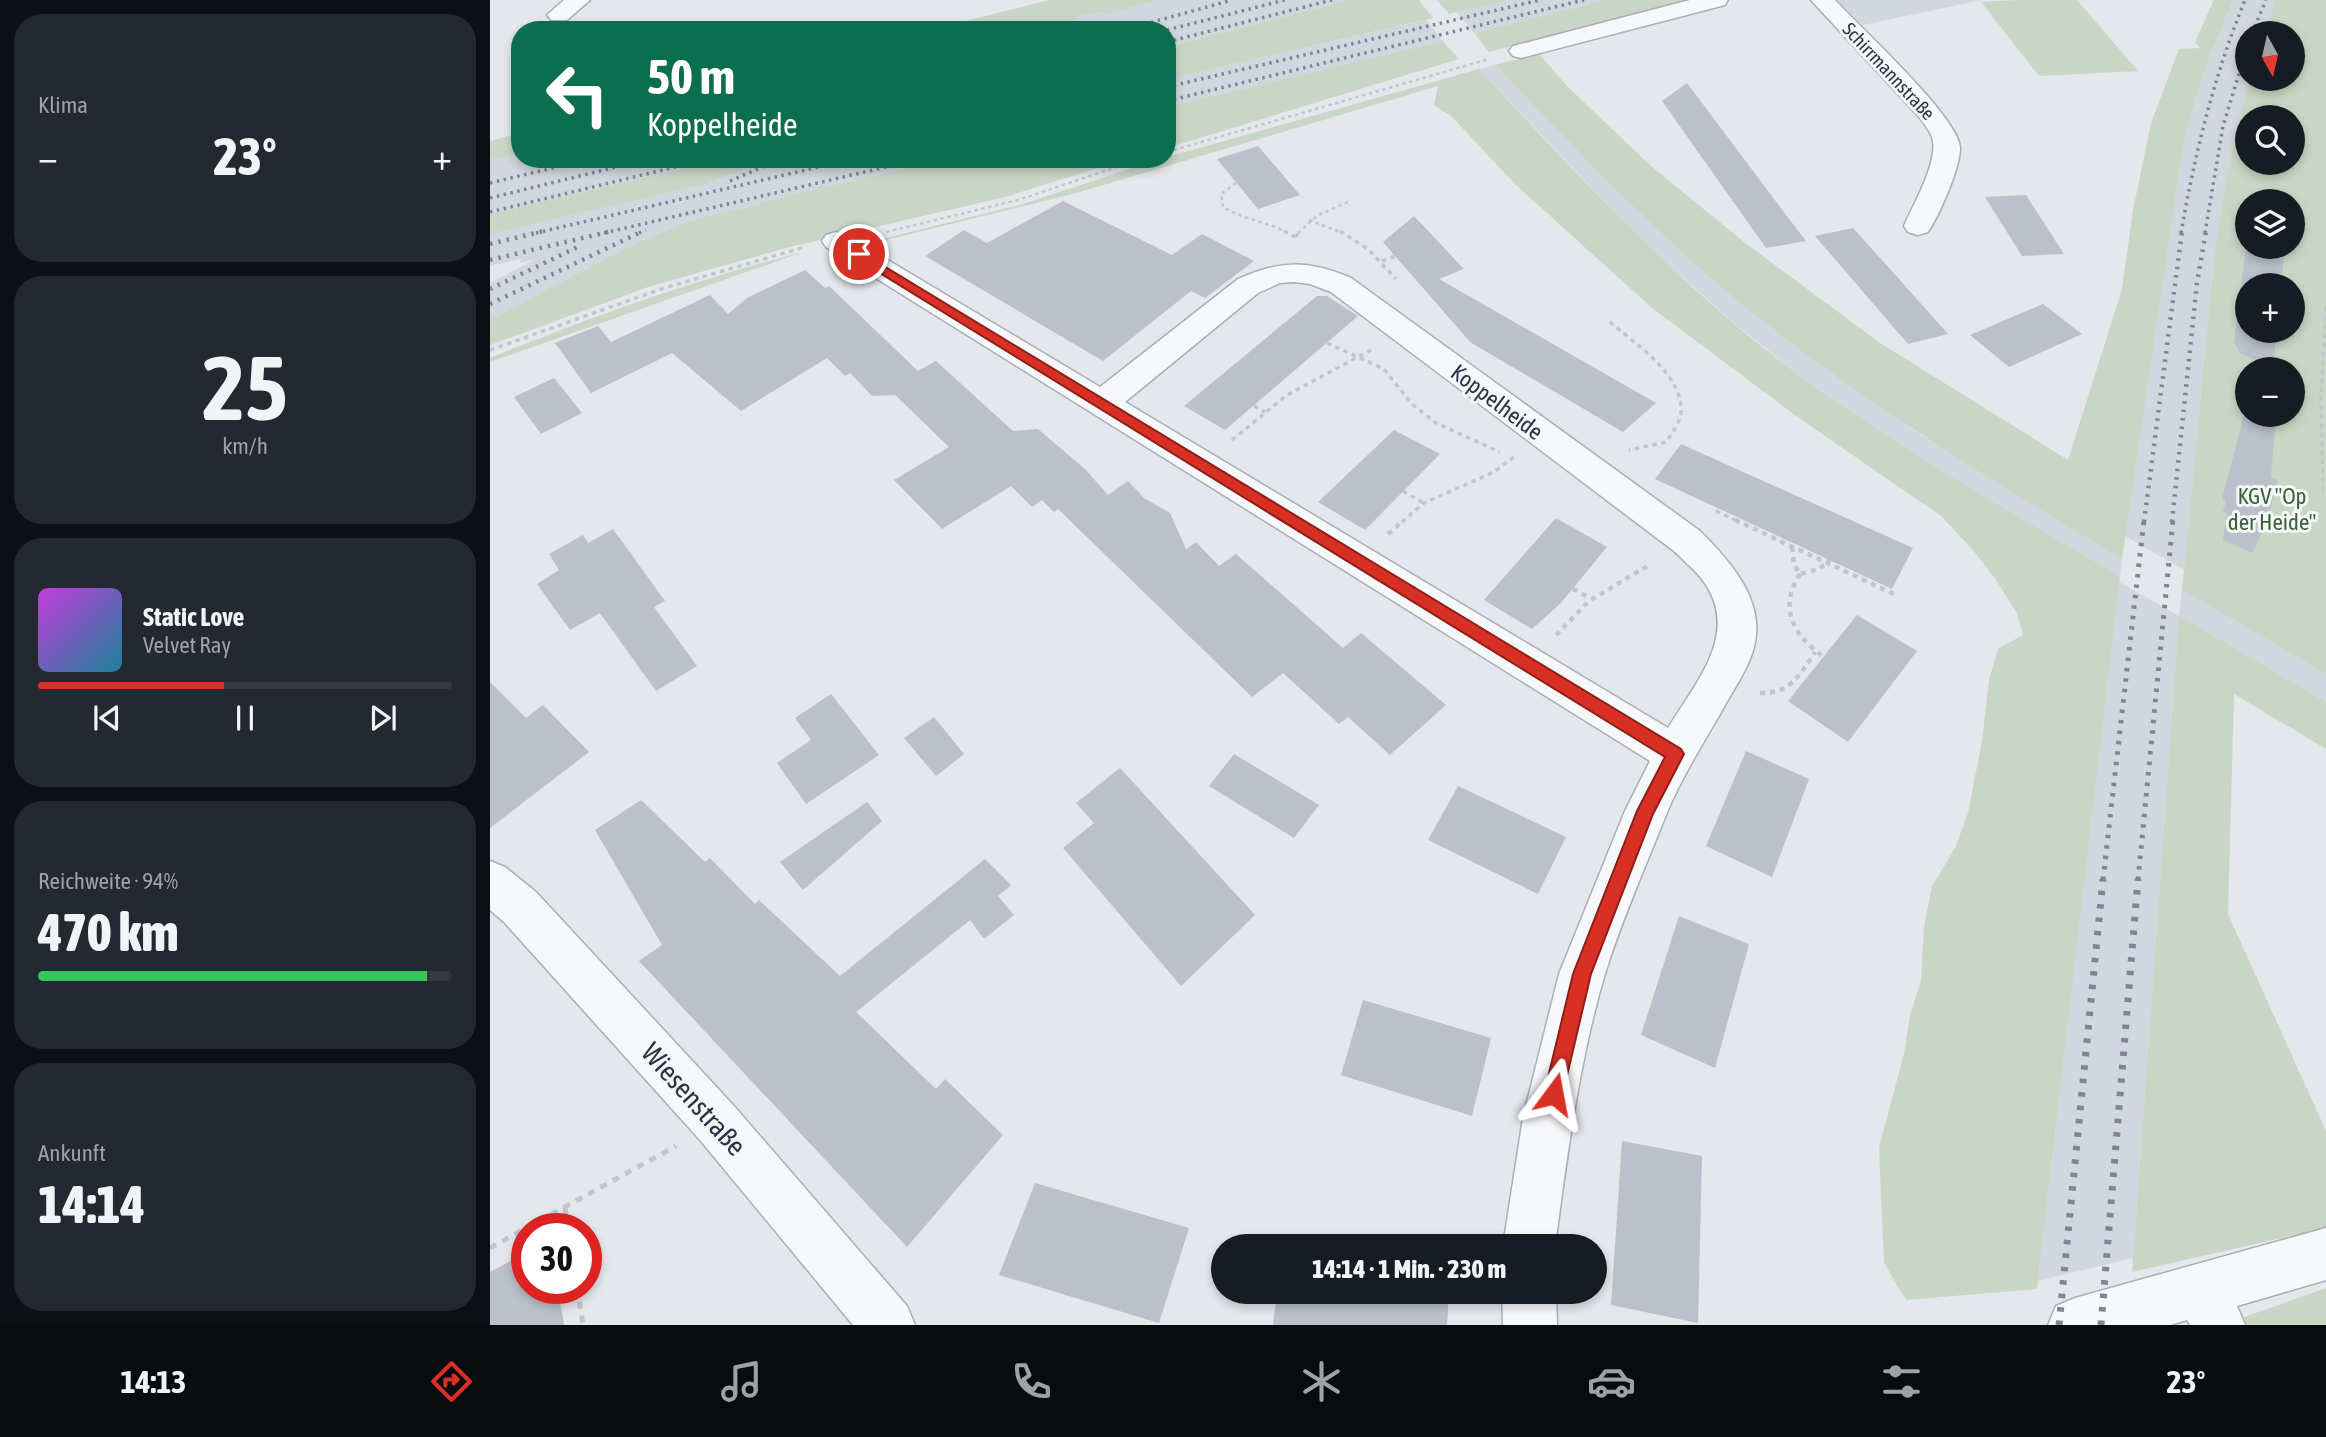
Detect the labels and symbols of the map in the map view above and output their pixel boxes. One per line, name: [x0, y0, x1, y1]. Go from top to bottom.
street label: Schirrmannstraße: [1838, 18, 1940, 124]
north arrow: [2235, 21, 2305, 91]
pin: [829, 224, 889, 284]
street label: Koppelheide: [1446, 359, 1548, 445]
park label: KGV "Op der Heide": [2228, 483, 2316, 535]
street label: Wiesenstraße: [635, 1036, 753, 1162]
position arrow: [1517, 1057, 1591, 1131]
speed limit sign: 30: [511, 1213, 602, 1304]

